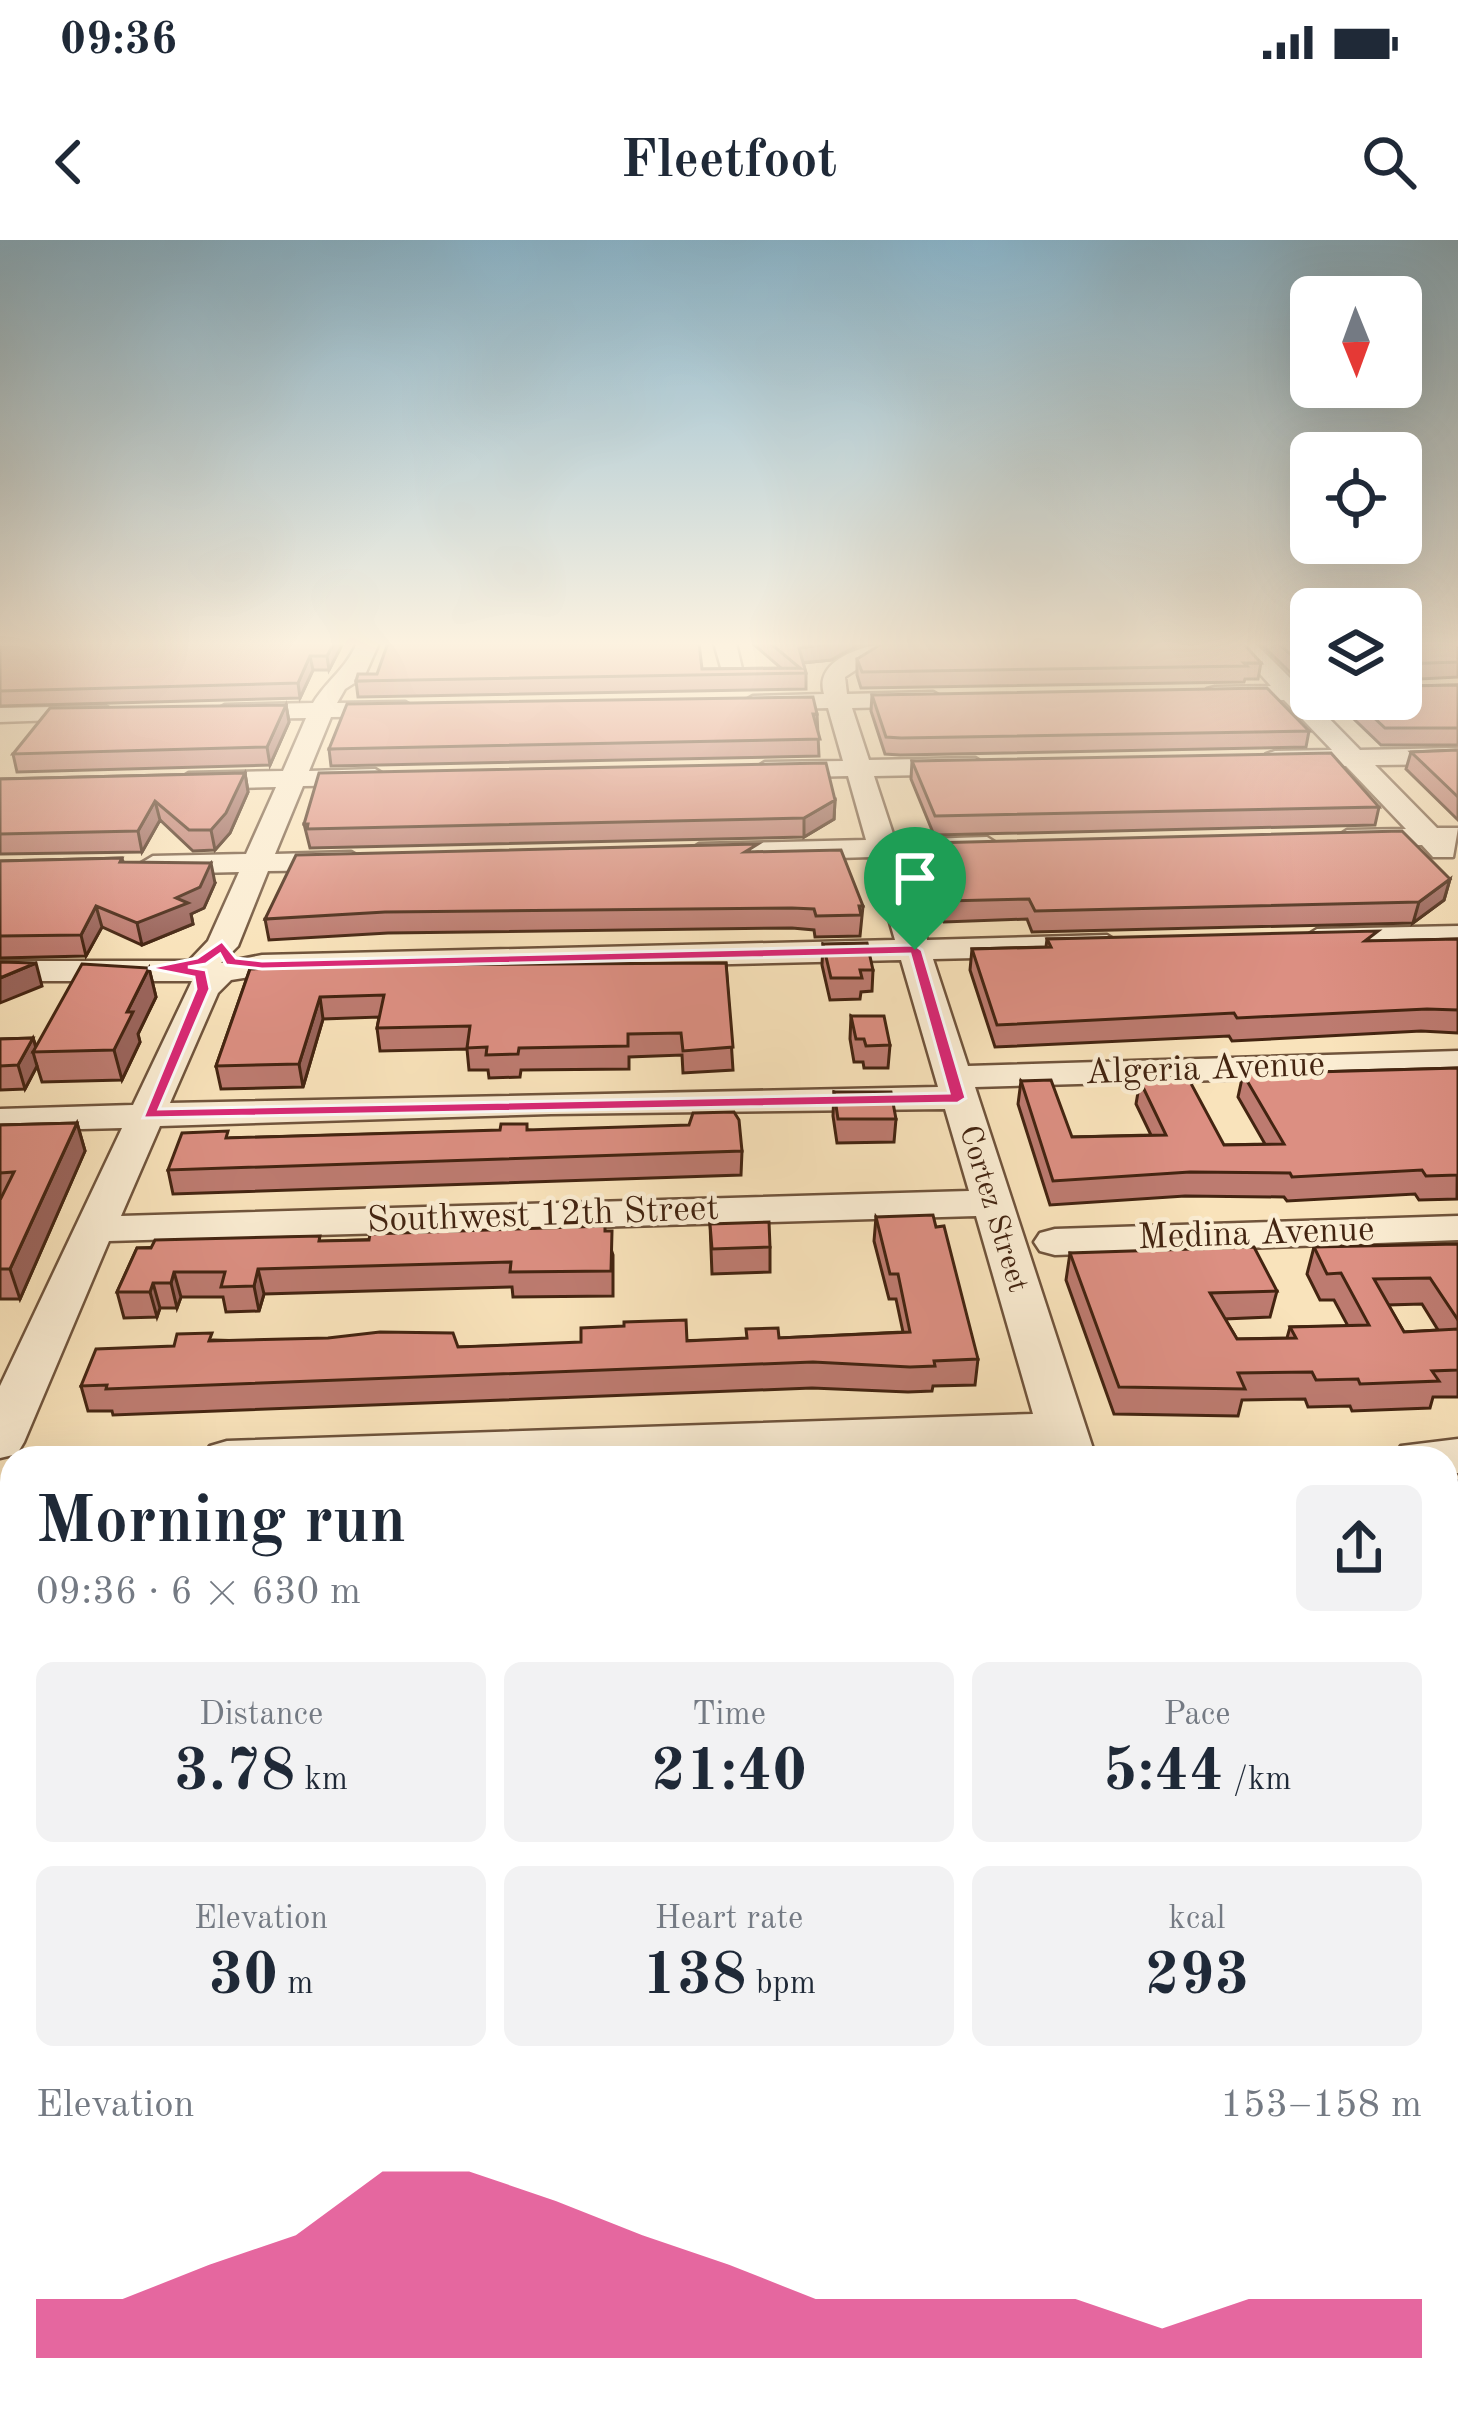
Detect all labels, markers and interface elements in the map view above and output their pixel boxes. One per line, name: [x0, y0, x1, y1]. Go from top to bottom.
text: 09:36: [60, 19, 177, 64]
icon: back: [36, 129, 102, 195]
icon: search: [1356, 129, 1422, 195]
text: Fleetfoot: [621, 135, 837, 189]
north arrow: [1290, 276, 1422, 408]
map controls: [1290, 276, 1422, 720]
button: locate: [1290, 432, 1422, 564]
button: layers: [1290, 588, 1422, 720]
pin: [864, 827, 966, 950]
icon: arrive: [882, 845, 948, 911]
street label: Algeria Avenue: [1084, 1048, 1326, 1092]
street label: Cortez Street: [953, 1122, 1033, 1296]
street label: Southwest 12th Street: [366, 1192, 720, 1240]
street label: Medina Avenue: [1137, 1213, 1375, 1257]
button: share: [1296, 1485, 1422, 1611]
text: Morning run: [36, 1491, 406, 1557]
text: 09:36 · 6 × 630 m: [36, 1573, 361, 1612]
text: Distance: [199, 1699, 323, 1732]
text: Time: [692, 1699, 766, 1732]
text: Pace: [1164, 1699, 1230, 1732]
text: 3.78: [174, 1743, 295, 1803]
text: 21:40: [651, 1743, 807, 1803]
text: 5:44: [1103, 1743, 1224, 1803]
text: km: [295, 1764, 348, 1797]
text: /km: [1224, 1764, 1291, 1797]
text: Elevation: [194, 1903, 328, 1936]
text: Heart rate: [655, 1903, 803, 1936]
text: kcal: [1169, 1903, 1225, 1936]
text: 30: [208, 1947, 278, 2007]
text: 138: [642, 1947, 746, 2007]
text: 293: [1145, 1947, 1249, 2007]
text: m: [278, 1968, 314, 2001]
text: bpm: [746, 1968, 816, 2001]
text: Elevation: [36, 2086, 195, 2125]
text: 153–158 m: [1220, 2086, 1422, 2125]

